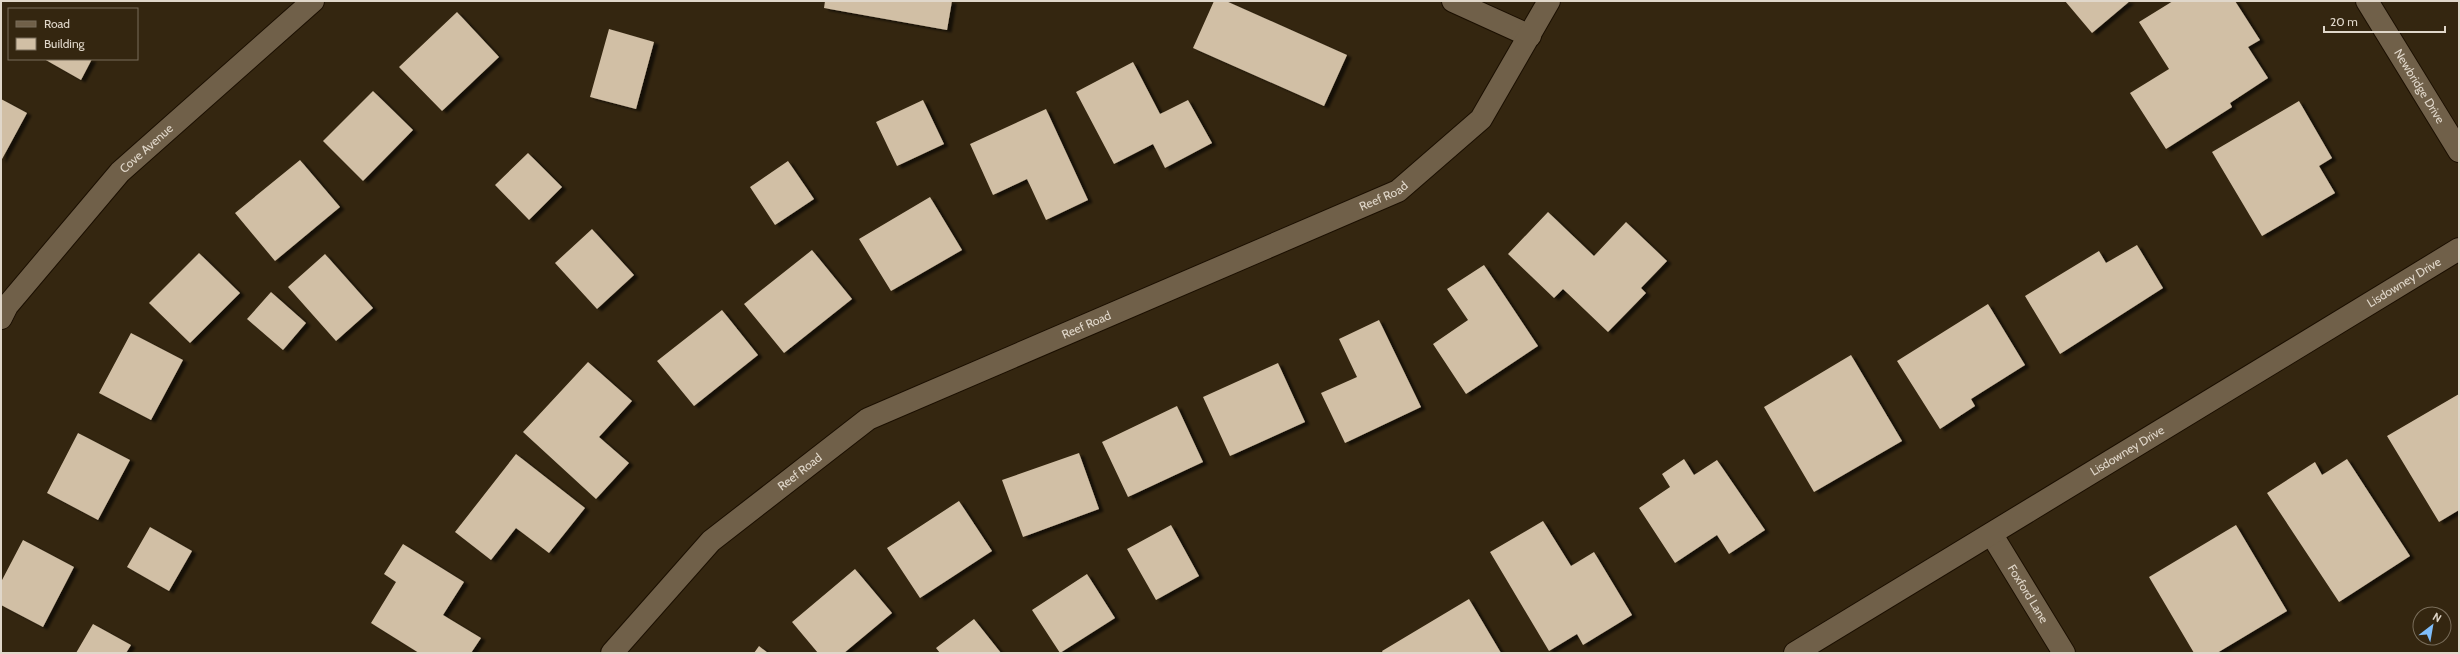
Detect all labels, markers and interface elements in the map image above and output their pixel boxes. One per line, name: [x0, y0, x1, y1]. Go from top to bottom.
legend: [8, 8, 138, 60]
scale bar: [2324, 8, 2445, 34]
text: 20 m: [2330, 14, 2358, 29]
text: Road: [44, 16, 70, 31]
text: Building: [44, 36, 86, 51]
street label: Newbridge Drive: [2391, 46, 2448, 126]
street label: Cove Avenue: [116, 121, 176, 176]
street label: Reef Road: [1357, 178, 1411, 214]
street label: Lisdowney Drive: [2364, 254, 2444, 310]
street label: Reef Road: [1059, 307, 1113, 342]
street label: Lisdowney Drive: [2087, 422, 2167, 479]
street label: Reef Road: [774, 450, 825, 493]
street label: Foxford Lane: [2005, 562, 2052, 626]
north arrow: [2412, 606, 2452, 646]
text: N: [2430, 609, 2444, 625]

